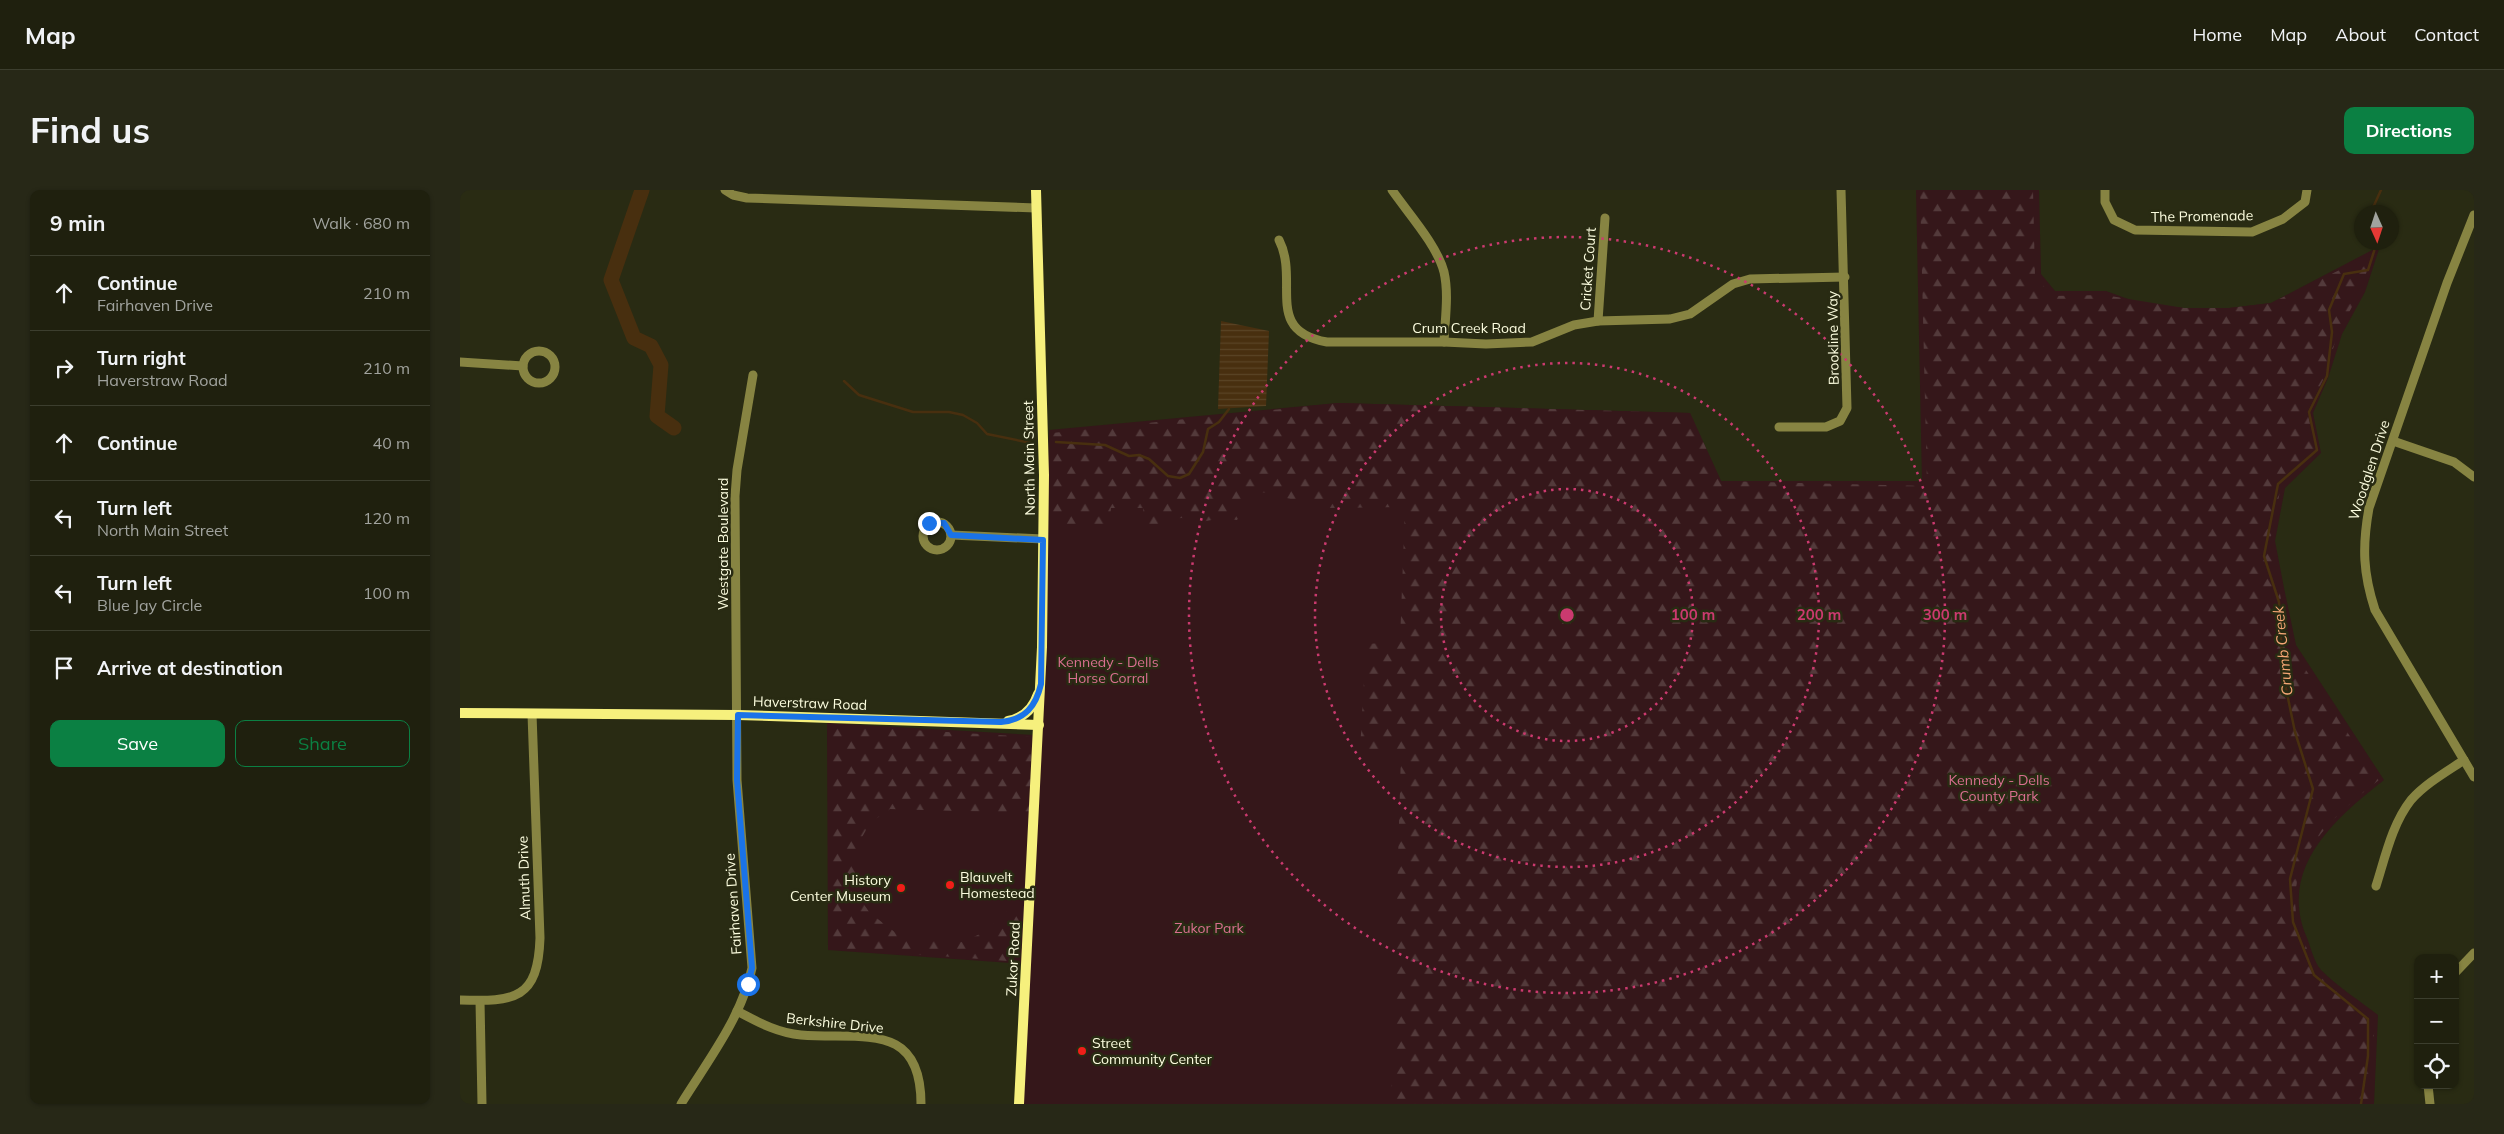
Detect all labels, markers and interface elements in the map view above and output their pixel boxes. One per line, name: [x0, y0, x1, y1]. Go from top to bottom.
text: Map: [25, 20, 76, 50]
text: Home: [2192, 23, 2242, 46]
text: Map: [2270, 23, 2307, 46]
text: About: [2335, 23, 2386, 46]
text: Contact: [2414, 23, 2479, 46]
button: Directions: [2344, 107, 2474, 154]
text: Find us: [30, 108, 150, 152]
north arrow: [2354, 205, 2399, 250]
street label: The Promenade: [2151, 206, 2253, 226]
text: 9 min: [50, 210, 105, 236]
text: Walk · 680 m: [312, 213, 410, 233]
street label: Cricket Court: [1576, 227, 1600, 311]
text: Continue: [97, 271, 177, 295]
icon: ahead: [50, 279, 78, 307]
text: 210 m: [363, 283, 410, 303]
street label: Brookline Way: [1823, 290, 1843, 385]
text: Fairhaven Drive: [97, 295, 213, 315]
street label: Crum Creek Road: [1412, 319, 1526, 337]
text: Turn right: [97, 346, 186, 370]
icon: right: [50, 354, 78, 382]
text: 210 m: [363, 358, 410, 378]
text: Haverstraw Road: [97, 370, 228, 390]
street label: North Main Street: [1019, 400, 1039, 516]
street label: Woodglen Drive: [2344, 418, 2394, 522]
icon: ahead: [50, 429, 78, 457]
text: Continue: [97, 431, 177, 455]
text: 40 m: [373, 433, 410, 453]
street label: Westgate Boulevard: [714, 478, 732, 610]
text: Turn left: [97, 496, 172, 520]
icon: left: [50, 504, 78, 532]
text: 120 m: [363, 508, 410, 528]
route end: [918, 512, 941, 535]
text: North Main Street: [97, 520, 228, 540]
text: Turn left: [97, 571, 172, 595]
icon: left: [50, 579, 78, 607]
text: 100 m: [363, 583, 410, 603]
text: Blue Jay Circle: [97, 595, 202, 615]
water label: Crumb Creek: [2268, 604, 2297, 697]
text: 100 m: [1671, 605, 1715, 624]
text: 200 m: [1797, 605, 1841, 624]
text: 300 m: [1923, 605, 1967, 624]
centre of rings: [1558, 606, 1576, 624]
park label: Kennedy - Dells Horse Corral: [1057, 653, 1159, 687]
icon: arrive: [50, 654, 78, 682]
text: Arrive at destination: [97, 656, 283, 680]
street label: Haverstraw Road: [753, 692, 867, 714]
button: Save: [50, 720, 225, 767]
button: Share: [235, 720, 410, 767]
park label: Kennedy - Dells County Park: [1948, 771, 2050, 805]
street label: Almuth Drive: [514, 835, 534, 921]
street label: Fairhaven Drive: [720, 853, 746, 955]
place label: Blauvelt Homestead: [960, 868, 1035, 902]
place label: History Center Museum: [790, 871, 892, 905]
marker: Blauvelt Homestead: [944, 879, 956, 891]
marker: History Center Museum: [895, 882, 907, 894]
park label: Zukor Park: [1174, 919, 1245, 937]
street label: Zukor Road: [1002, 921, 1024, 997]
map controls: [2414, 954, 2459, 1089]
button: +: [2414, 954, 2459, 999]
route start: [737, 973, 760, 996]
button: −: [2414, 999, 2459, 1044]
street label: Berkshire Drive: [785, 1009, 885, 1037]
place label: Street Community Center: [1092, 1034, 1213, 1068]
button: locate: [2414, 1044, 2459, 1089]
marker: Street Community Center: [1076, 1045, 1088, 1057]

